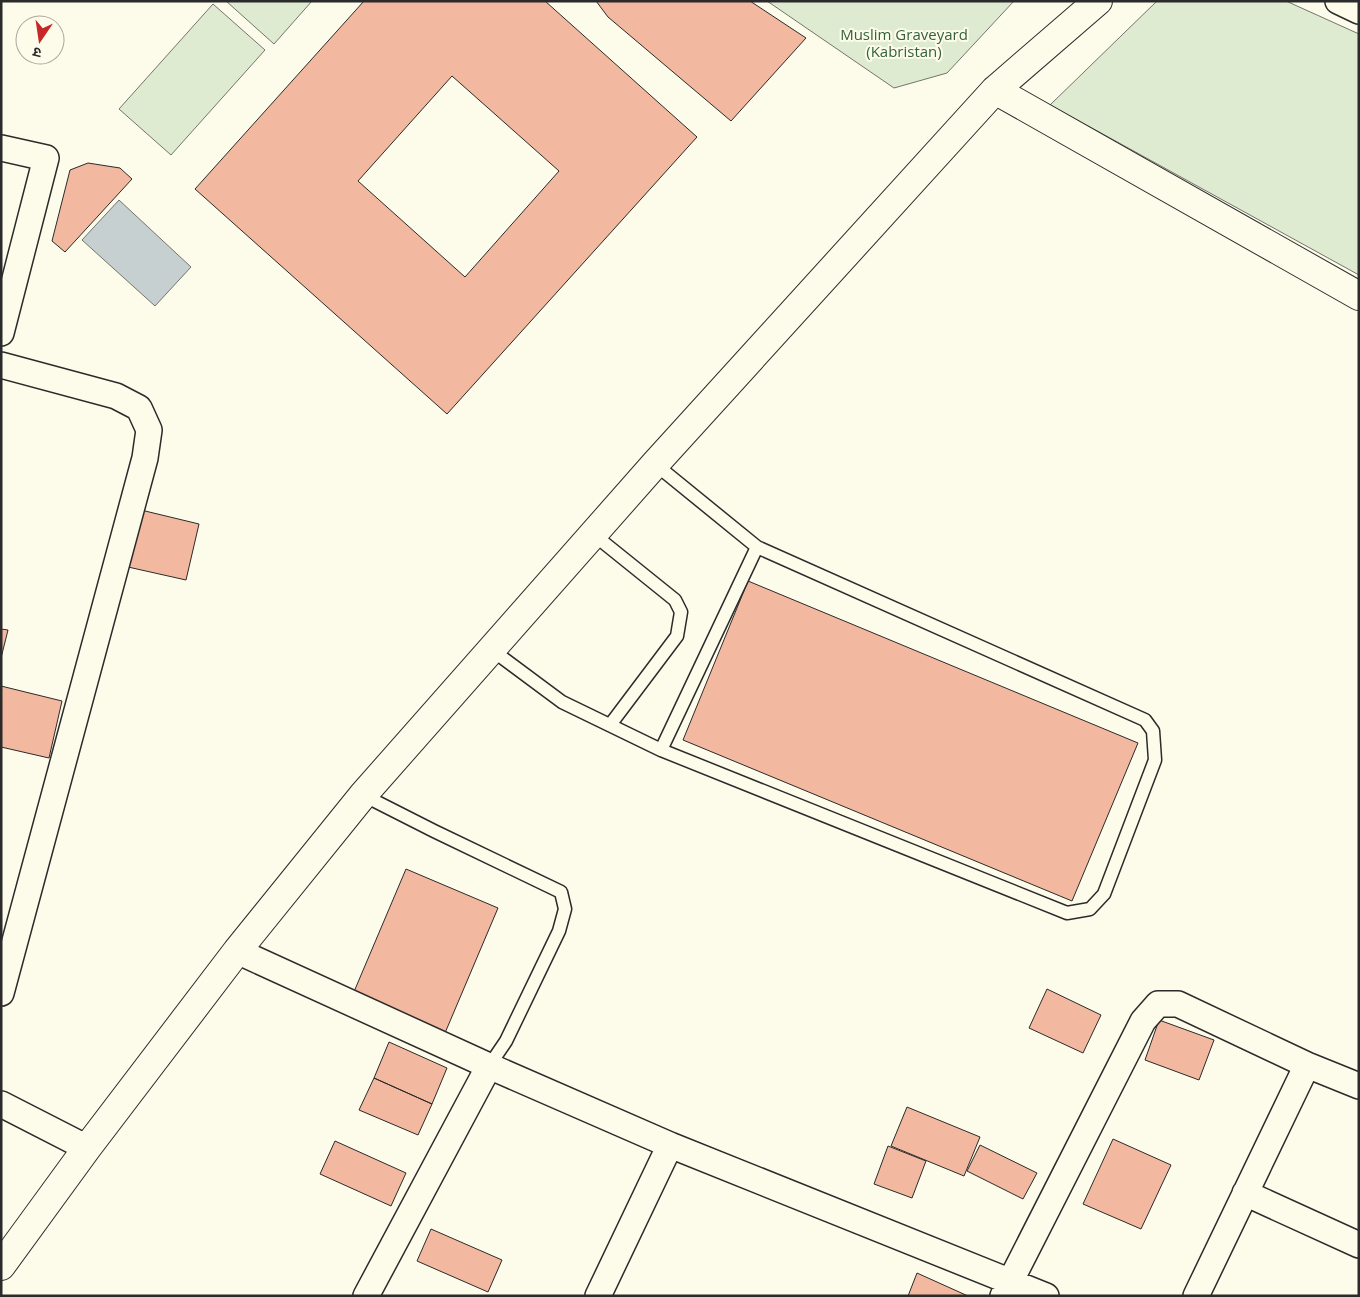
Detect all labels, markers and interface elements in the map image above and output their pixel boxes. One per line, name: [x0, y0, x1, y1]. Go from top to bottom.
north arrow: [15, 15, 65, 65]
park label: Muslim Graveyard (Kabristan): [840, 24, 968, 61]
text: उ: [30, 43, 43, 63]

